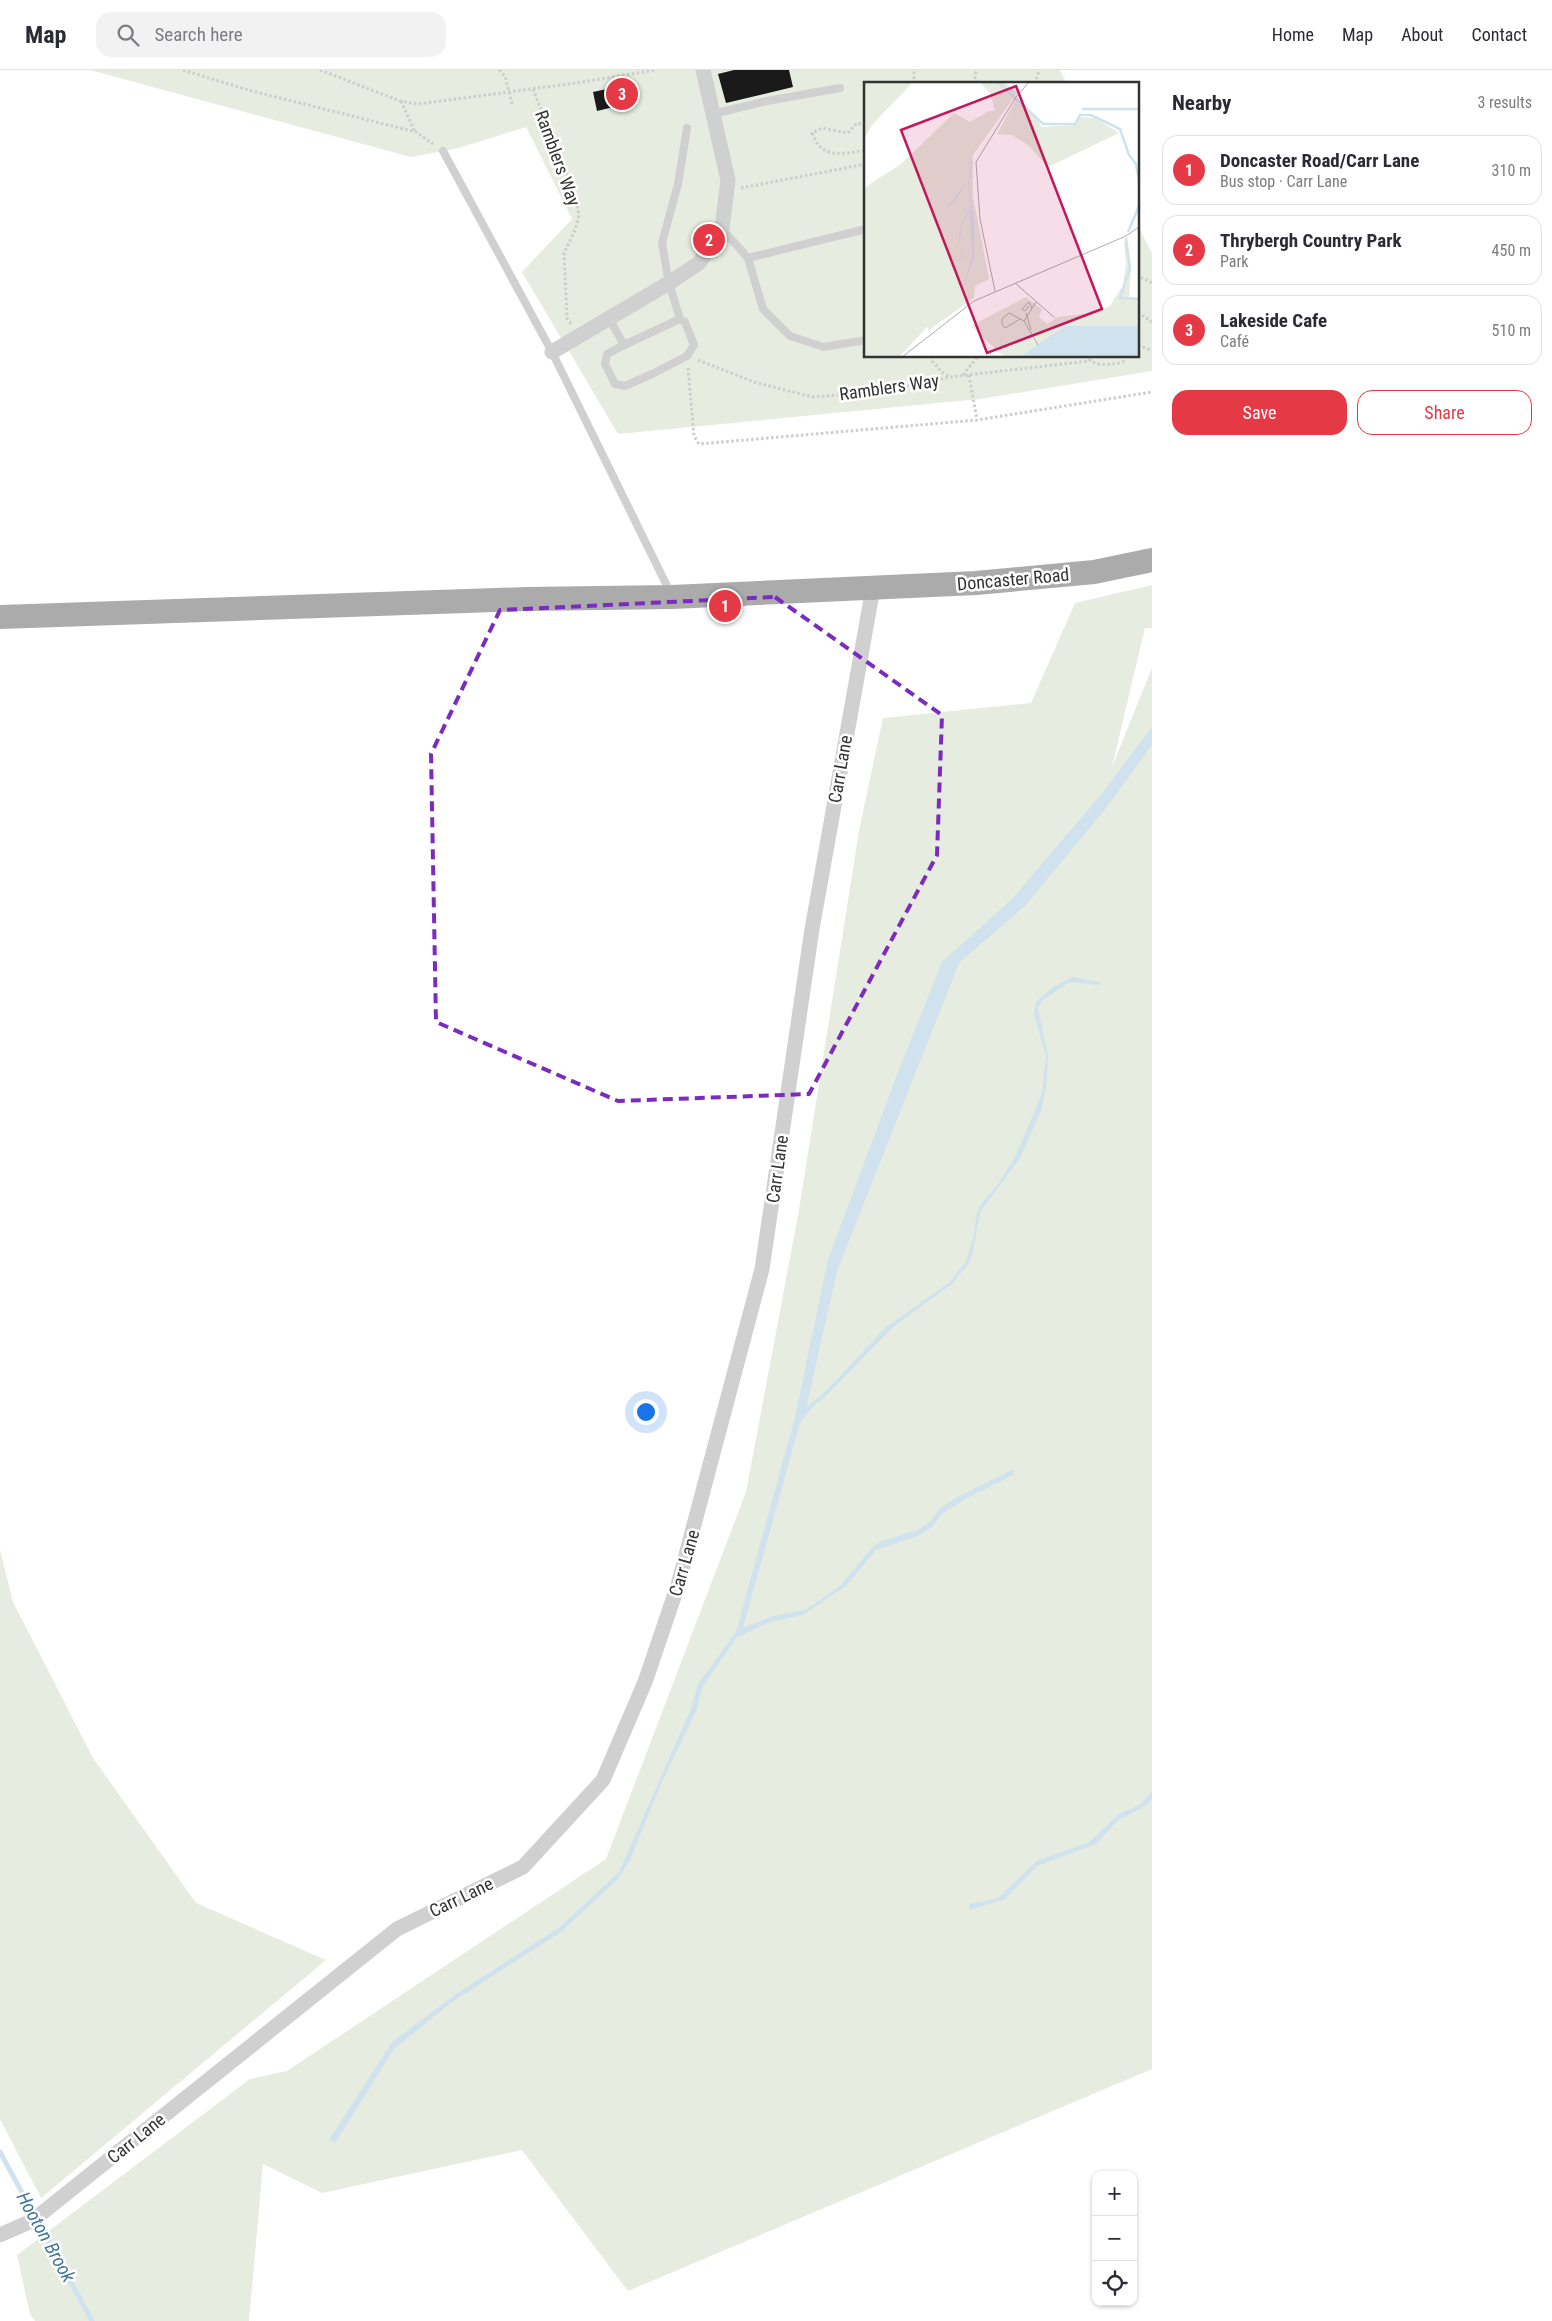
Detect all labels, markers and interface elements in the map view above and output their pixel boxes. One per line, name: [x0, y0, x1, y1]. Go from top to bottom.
search box: [96, 12, 446, 57]
text: Map: [25, 21, 66, 49]
icon: search: [114, 21, 142, 49]
text: Search here: [154, 23, 243, 46]
text: Home: [1272, 24, 1314, 45]
text: Map: [1342, 24, 1373, 45]
text: About: [1401, 24, 1443, 45]
text: Contact: [1471, 24, 1527, 45]
pin: 3: [606, 75, 638, 113]
inset map: [864, 82, 1140, 358]
text: Nearby: [1172, 91, 1231, 115]
text: 3 results: [1477, 93, 1532, 112]
street label: Ramblers Way: [531, 107, 585, 209]
text: Doncaster Road/Carr Lane: [1220, 149, 1419, 172]
text: 1: [1185, 161, 1193, 180]
text: 310 m: [1492, 161, 1531, 180]
text: Bus stop · Carr Lane: [1220, 172, 1347, 191]
pin: 2: [693, 221, 725, 259]
text: Thrybergh Country Park: [1220, 229, 1402, 252]
text: 2: [1185, 241, 1193, 260]
text: 450 m: [1492, 241, 1531, 260]
text: Park: [1220, 252, 1249, 271]
text: Lakeside Cafe: [1220, 309, 1327, 332]
text: 3: [1185, 321, 1193, 340]
text: 510 m: [1492, 321, 1531, 340]
text: Café: [1220, 332, 1249, 351]
street label: Ramblers Way: [838, 370, 941, 404]
button: Save: [1172, 390, 1347, 435]
button: Share: [1357, 390, 1532, 435]
street label: Doncaster Road: [956, 564, 1070, 594]
pin: 1: [709, 587, 741, 625]
street label: Carr Lane: [824, 734, 856, 804]
street label: Carr Lane: [762, 1134, 792, 1204]
your location: [633, 1399, 659, 1425]
street label: Carr Lane: [664, 1527, 704, 1599]
street label: Carr Lane: [426, 1873, 496, 1921]
street label: Carr Lane: [103, 2108, 169, 2168]
map controls: [1092, 2171, 1137, 2306]
button: +: [1092, 2171, 1137, 2216]
water label: Hooton Brook: [12, 2188, 81, 2287]
button: −: [1092, 2216, 1137, 2261]
button: locate: [1092, 2261, 1137, 2306]

